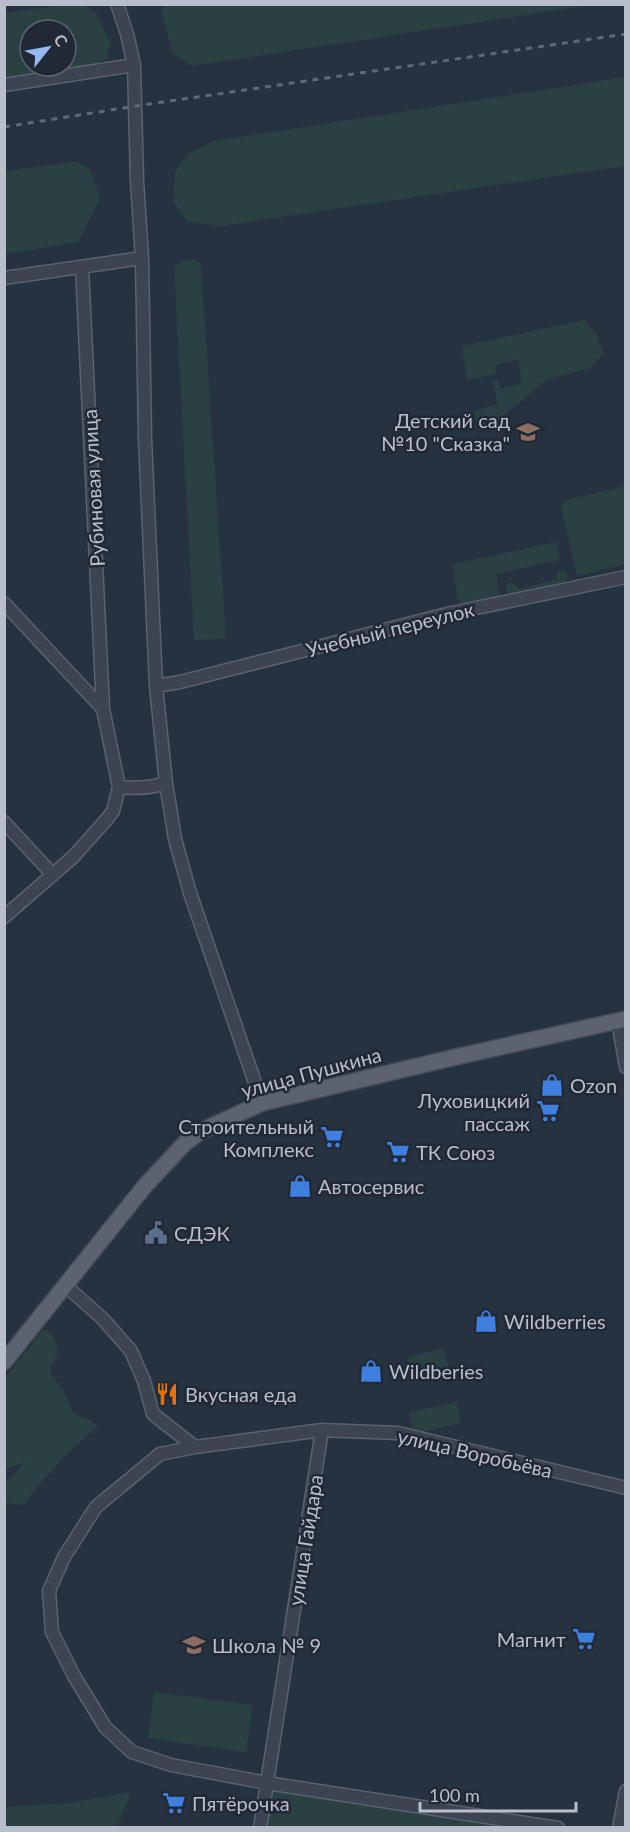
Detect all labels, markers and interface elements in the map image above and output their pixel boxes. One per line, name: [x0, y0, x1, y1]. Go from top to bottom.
north arrow: [18, 18, 78, 78]
text: С: [50, 31, 72, 50]
place label: Детский сад №10 "Сказка": [381, 408, 510, 455]
street label: Рубиновая улица: [77, 409, 109, 567]
school or university icon: Детский сад №10 "Сказка": [515, 419, 541, 445]
street label: Учебный переулок: [303, 596, 477, 662]
street label: улица Пушкина: [238, 1042, 384, 1102]
shop icon: Ozon: [539, 1072, 565, 1098]
place label: Ozon: [570, 1073, 617, 1097]
place label: Луховицкий пассаж: [417, 1088, 530, 1135]
supermarket icon: Луховицкий пассаж: [535, 1098, 561, 1124]
place label: Строительный Комплекс: [178, 1114, 314, 1161]
supermarket icon: Строительный Комплекс: [319, 1124, 345, 1150]
supermarket icon: ТК Союз: [385, 1139, 411, 1165]
place label: ТК Союз: [416, 1140, 495, 1164]
shop icon: Автосервис: [287, 1173, 313, 1199]
place label: Автосервис: [318, 1174, 425, 1198]
public building icon: СДЭК: [143, 1220, 169, 1246]
place label: СДЭК: [174, 1221, 231, 1245]
shop icon: Wildberries: [473, 1308, 499, 1334]
place label: Wildberries: [504, 1309, 606, 1333]
shop icon: Wildberies: [358, 1358, 384, 1384]
place label: Wildberies: [389, 1359, 483, 1383]
restaurant icon: Вкусная еда: [154, 1381, 180, 1407]
place label: Вкусная еда: [185, 1382, 297, 1406]
street label: улица Воробьёва: [395, 1424, 555, 1482]
street label: улица Гайдара: [283, 1473, 327, 1607]
supermarket icon: Магнит: [571, 1626, 597, 1652]
place label: Магнит: [497, 1627, 566, 1651]
school or university icon: Школа № 9: [181, 1632, 207, 1658]
place label: Школа № 9: [212, 1633, 321, 1657]
scale bar: [420, 1775, 576, 1813]
text: 100 m: [429, 1784, 480, 1806]
supermarket icon: Пятёрочка: [161, 1790, 187, 1816]
place label: Пятёрочка: [192, 1791, 290, 1815]

